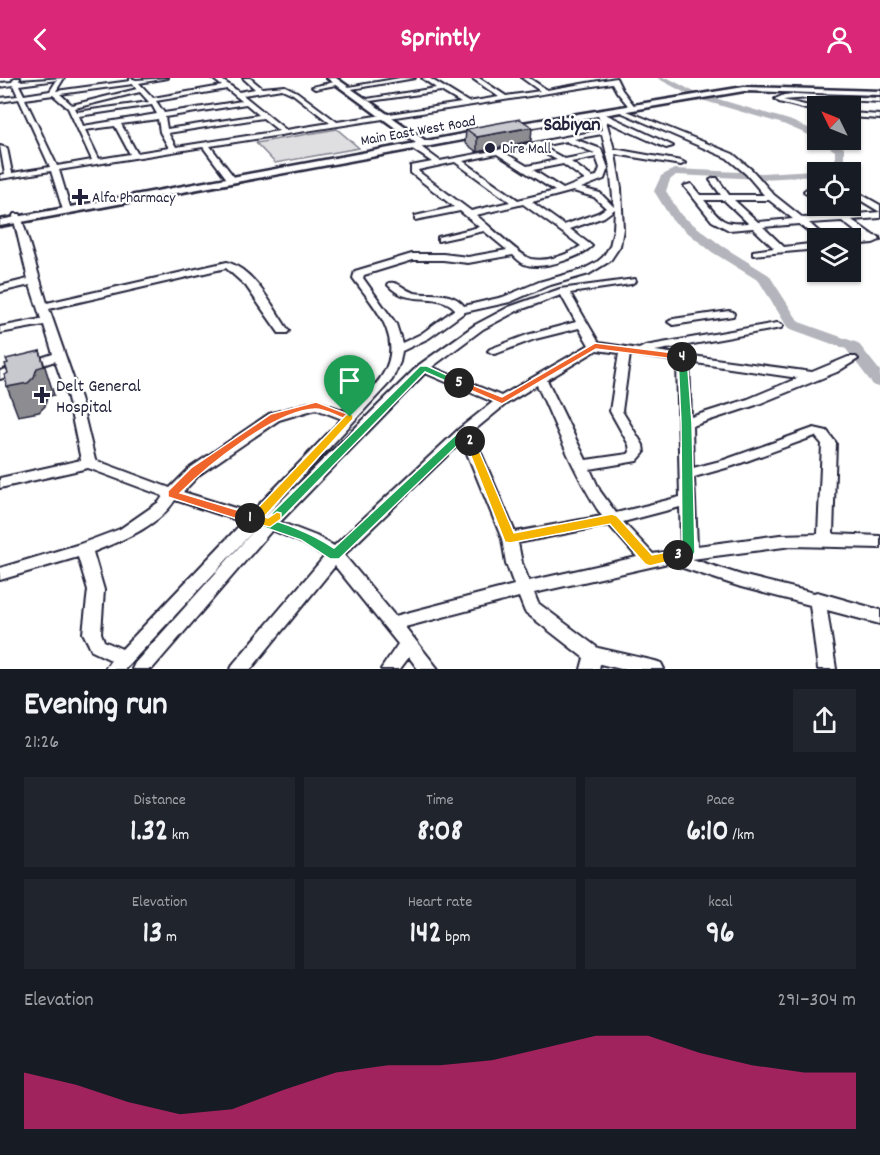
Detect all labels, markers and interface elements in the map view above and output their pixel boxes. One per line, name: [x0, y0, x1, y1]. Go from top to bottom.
text: Sprintly: [400, 20, 480, 59]
icon: back: [24, 23, 57, 56]
icon: person: [823, 23, 856, 56]
north arrow: [807, 96, 861, 150]
map controls: [807, 96, 861, 282]
street label: Main East West Road: [359, 111, 478, 153]
district label: Sabiyan: [543, 112, 601, 140]
place label: Dire Mall: [502, 139, 551, 161]
marker: Dire Mall: [483, 141, 497, 155]
button: locate: [807, 162, 861, 216]
place label: Alfa Pharmacy: [92, 188, 176, 210]
marker: Alfa Pharmacy: [73, 190, 87, 204]
button: layers: [807, 228, 861, 282]
pin: 4: [667, 342, 697, 372]
text: 4: [679, 345, 685, 368]
pin: [324, 355, 375, 417]
icon: arrive: [333, 364, 366, 397]
pin: 5: [444, 368, 474, 398]
text: 5: [455, 371, 463, 394]
place label: Delt General Hospital: [56, 375, 142, 421]
marker: Delt General Hospital: [33, 386, 51, 404]
pin: 2: [455, 426, 485, 456]
text: 2: [467, 429, 474, 452]
pin: 1: [235, 503, 265, 533]
text: 1: [248, 506, 252, 529]
pin: 3: [663, 540, 693, 570]
text: 3: [674, 543, 682, 566]
text: Evening run: [24, 683, 168, 730]
button: share: [793, 689, 856, 752]
text: 21:26: [24, 729, 59, 757]
text: Distance: [134, 789, 186, 812]
text: Time: [426, 789, 454, 812]
text: Pace: [706, 789, 734, 812]
text: 1.32: [130, 812, 168, 855]
text: 8:08: [417, 812, 463, 855]
text: 6:10: [686, 812, 729, 855]
text: km: [168, 824, 189, 847]
text: /km: [729, 824, 755, 847]
text: Elevation: [132, 891, 187, 914]
text: Heart rate: [408, 891, 472, 914]
text: kcal: [708, 891, 732, 914]
text: 13: [142, 914, 162, 957]
text: 142: [409, 914, 442, 957]
text: 96: [706, 914, 735, 957]
text: m: [162, 926, 177, 949]
text: bpm: [442, 926, 471, 949]
text: Elevation: [24, 987, 94, 1015]
text: 291–304 m: [777, 987, 856, 1015]

